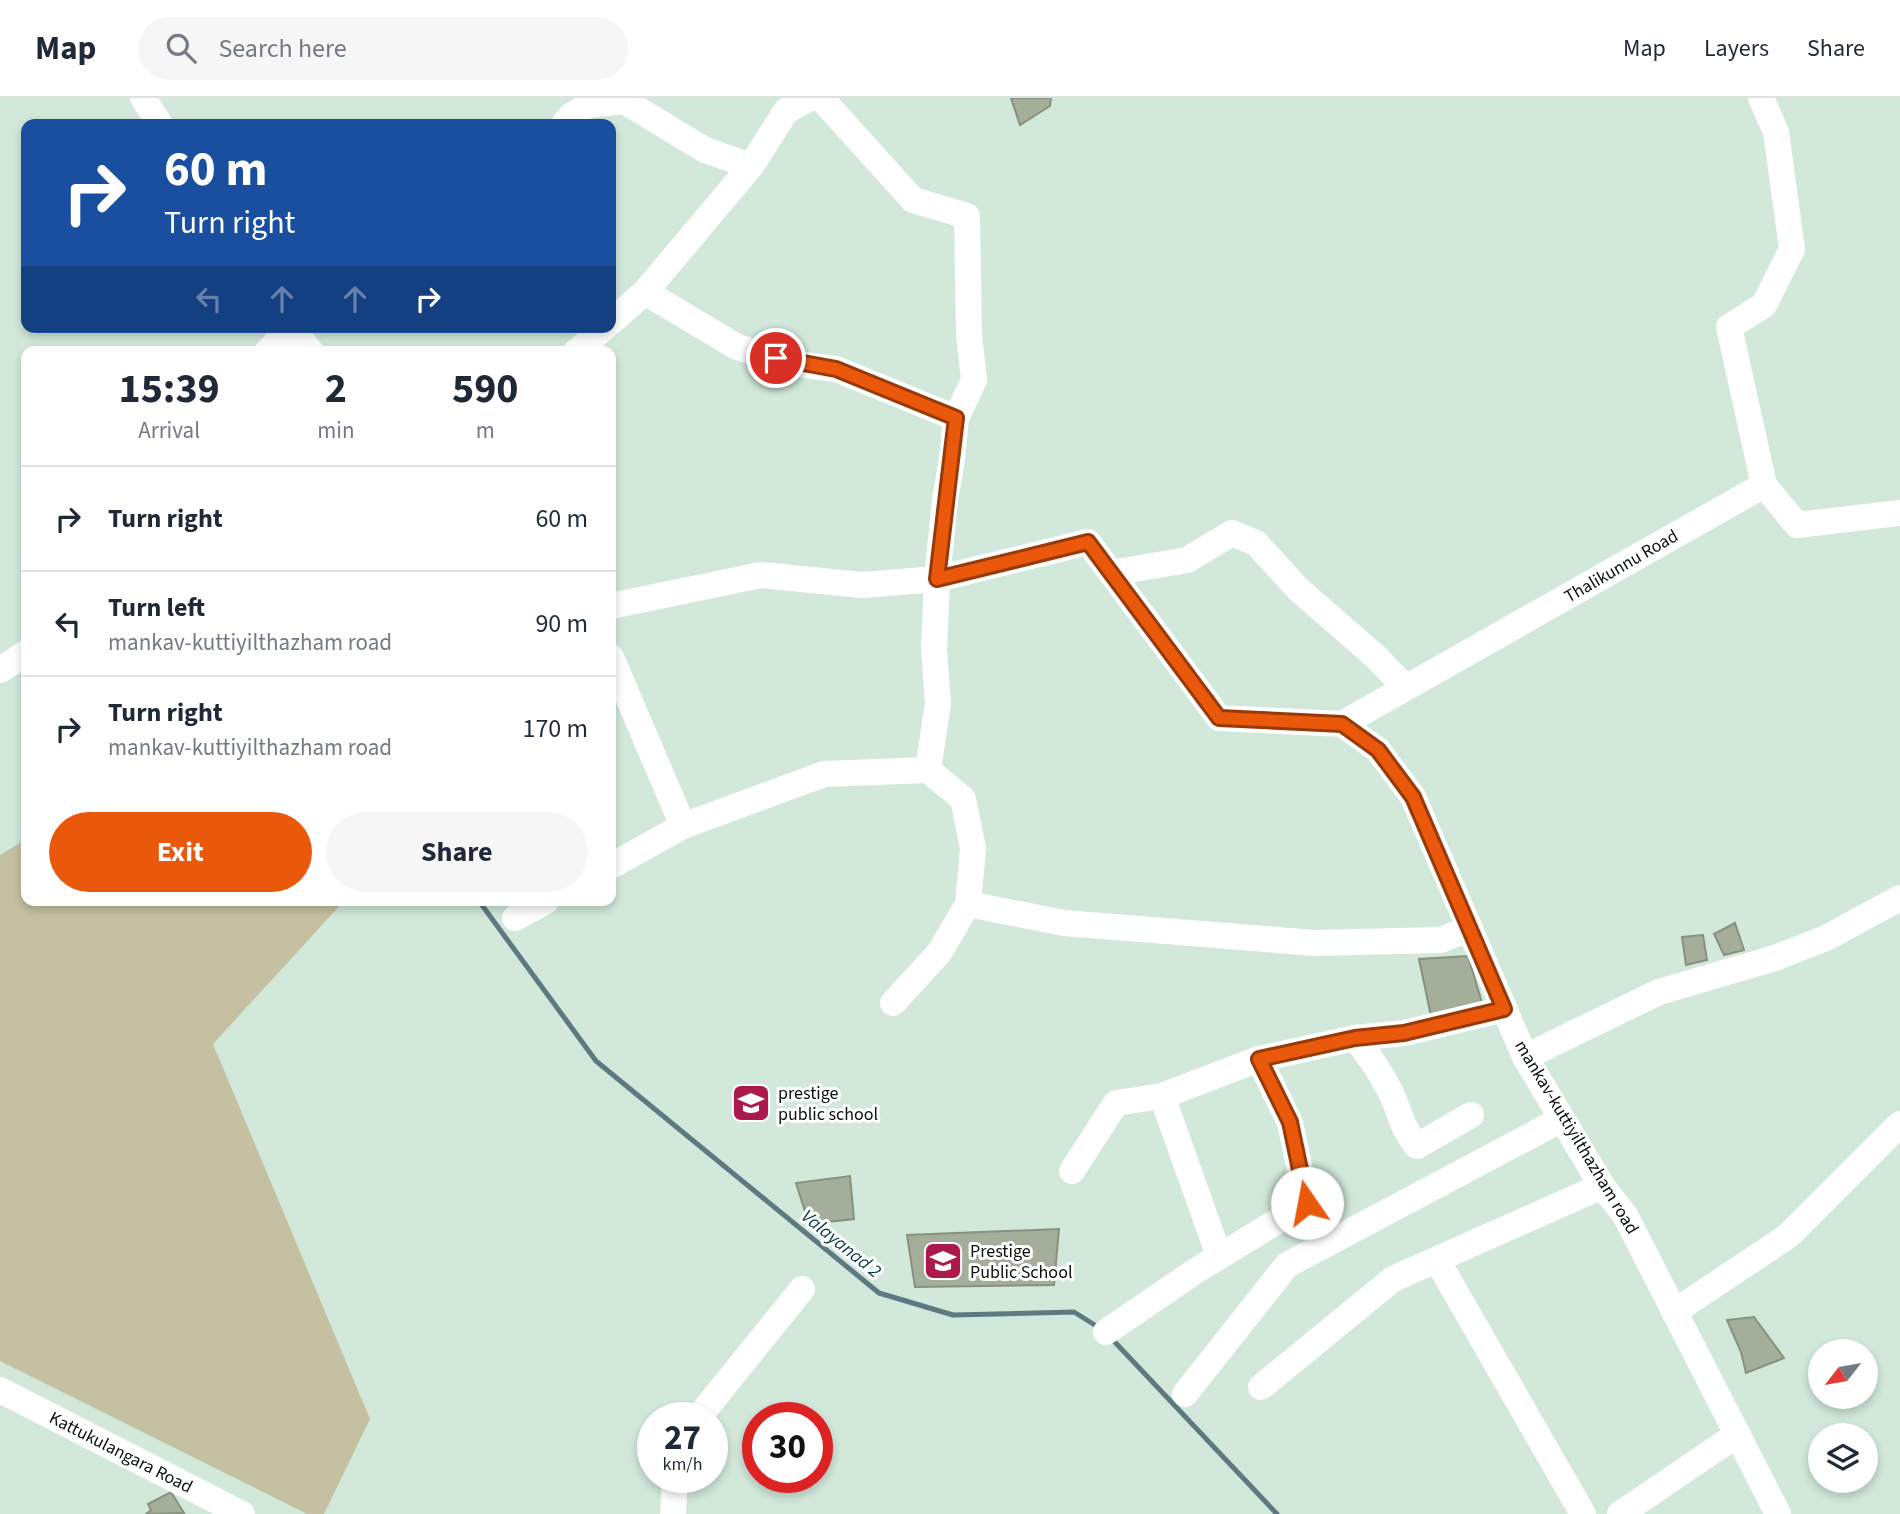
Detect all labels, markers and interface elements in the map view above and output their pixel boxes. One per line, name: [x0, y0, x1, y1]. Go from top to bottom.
search box: [138, 17, 628, 80]
text: Map: [35, 25, 96, 72]
icon: search: [162, 29, 200, 67]
text: Search here: [218, 30, 347, 67]
text: Map: [1623, 31, 1666, 66]
text: Layers: [1704, 31, 1769, 66]
text: Share: [1807, 31, 1865, 66]
text: 60 m: [164, 135, 268, 205]
icon: right: [49, 147, 140, 238]
text: Turn right: [164, 200, 295, 246]
icon: left: [190, 280, 228, 318]
icon: ahead: [263, 280, 301, 318]
icon: ahead: [336, 280, 374, 318]
icon: right: [409, 280, 447, 318]
pin: [746, 328, 806, 388]
icon: arrive: [757, 339, 795, 377]
text: 15:39: [118, 359, 220, 419]
text: 2: [325, 359, 347, 419]
text: 590: [452, 359, 519, 419]
text: Arrival: [138, 414, 200, 447]
text: min: [317, 414, 355, 447]
text: m: [476, 414, 495, 447]
icon: right: [49, 500, 87, 538]
text: Turn right: [108, 500, 223, 537]
text: 60 m: [535, 500, 588, 537]
street label: Thalikunnu Road: [1560, 524, 1683, 609]
text: Turn left: [108, 589, 205, 626]
icon: left: [49, 605, 87, 643]
text: 90 m: [535, 605, 588, 642]
text: mankav-kuttiyilthazham road: [108, 626, 392, 659]
text: Turn right: [108, 694, 223, 731]
icon: right: [49, 710, 87, 748]
text: 170 m: [522, 710, 588, 747]
text: mankav-kuttiyilthazham road: [108, 731, 392, 764]
button: Exit: [49, 812, 312, 892]
button: Share: [326, 812, 588, 892]
street label: mankav-kuttiyilthazham road: [1509, 1036, 1645, 1239]
place label: prestige public school: [778, 1081, 878, 1127]
school or university icon: prestige public school: [730, 1082, 772, 1124]
position arrow: [1270, 1166, 1344, 1240]
water label: Valayanad 2: [795, 1204, 887, 1285]
place label: Prestige Public School: [970, 1239, 1072, 1285]
school or university icon: Prestige Public School: [922, 1240, 964, 1282]
north arrow: [1808, 1339, 1878, 1409]
map controls: [1808, 1339, 1878, 1493]
speed limit sign: 30: [742, 1402, 833, 1493]
street label: Kattukulangara Road: [45, 1405, 197, 1499]
text: 27: [664, 1413, 701, 1463]
button: layers: [1808, 1423, 1878, 1493]
text: km/h: [663, 1452, 702, 1477]

